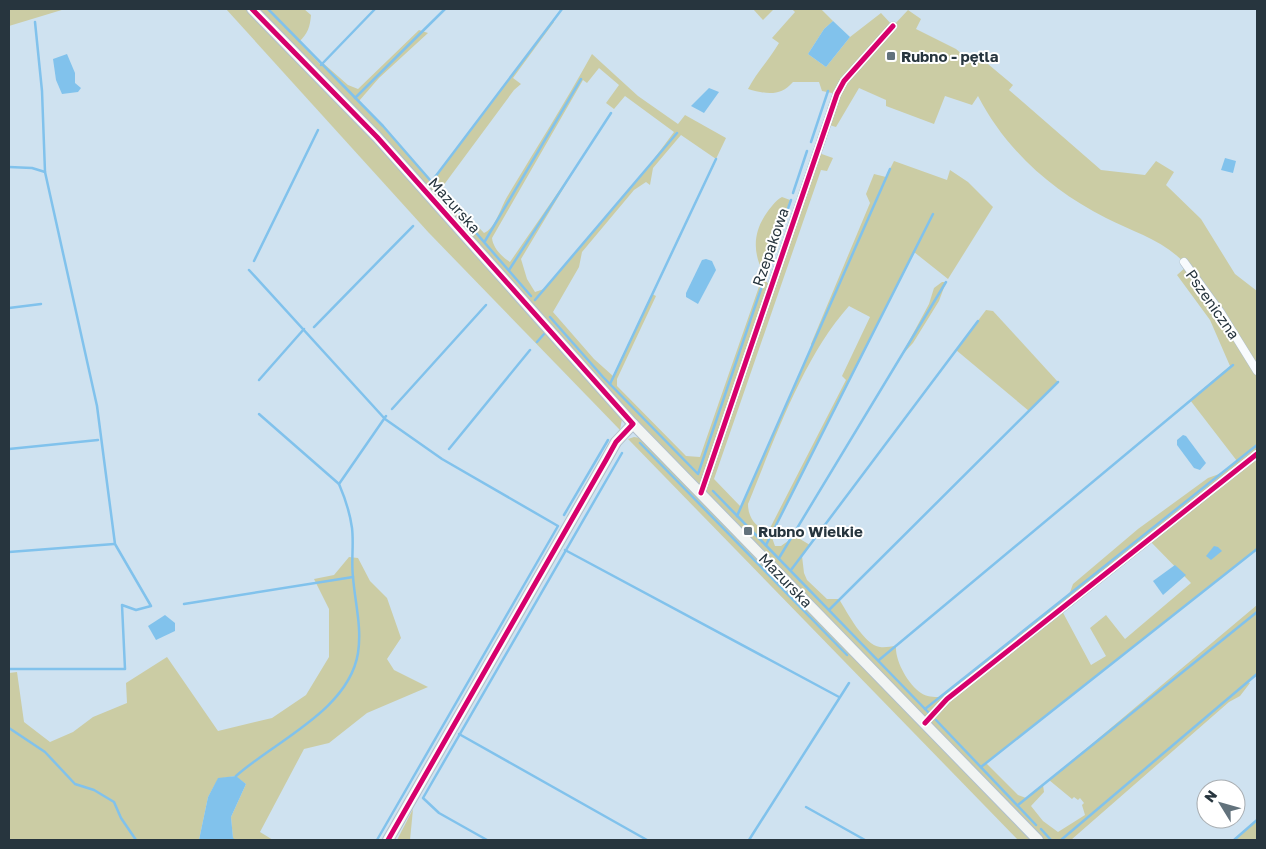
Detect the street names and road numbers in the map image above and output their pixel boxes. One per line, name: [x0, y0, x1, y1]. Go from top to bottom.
street label: Mazurska: [425, 173, 485, 237]
street label: Rzepakowa: [748, 205, 792, 289]
street label: Pszeniczna: [1182, 266, 1244, 342]
street label: Mazurska: [756, 549, 816, 611]

